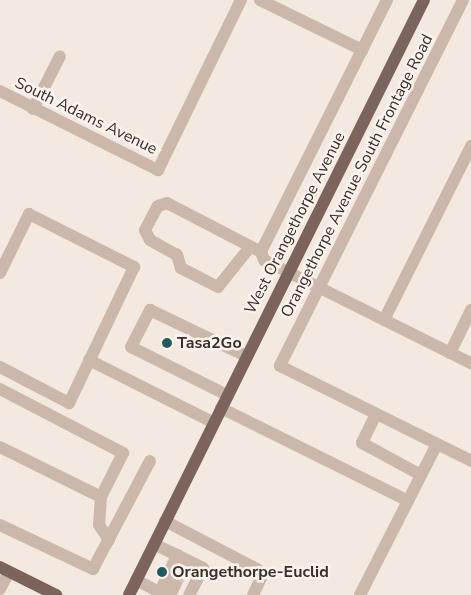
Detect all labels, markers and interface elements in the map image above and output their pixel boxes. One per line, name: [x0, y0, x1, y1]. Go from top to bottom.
street label: Orangethorpe Avenue South Frontage Road: [277, 31, 437, 321]
street label: South Adams Avenue: [12, 73, 160, 159]
street label: West Orangethorpe Avenue: [241, 129, 349, 317]
place label: Tasa2Go: [177, 333, 242, 353]
marker: Tasa2Go: [161, 337, 173, 349]
place label: Orangethorpe-Euclid: [172, 562, 329, 582]
marker: Orangethorpe-Euclid: [156, 566, 168, 578]

